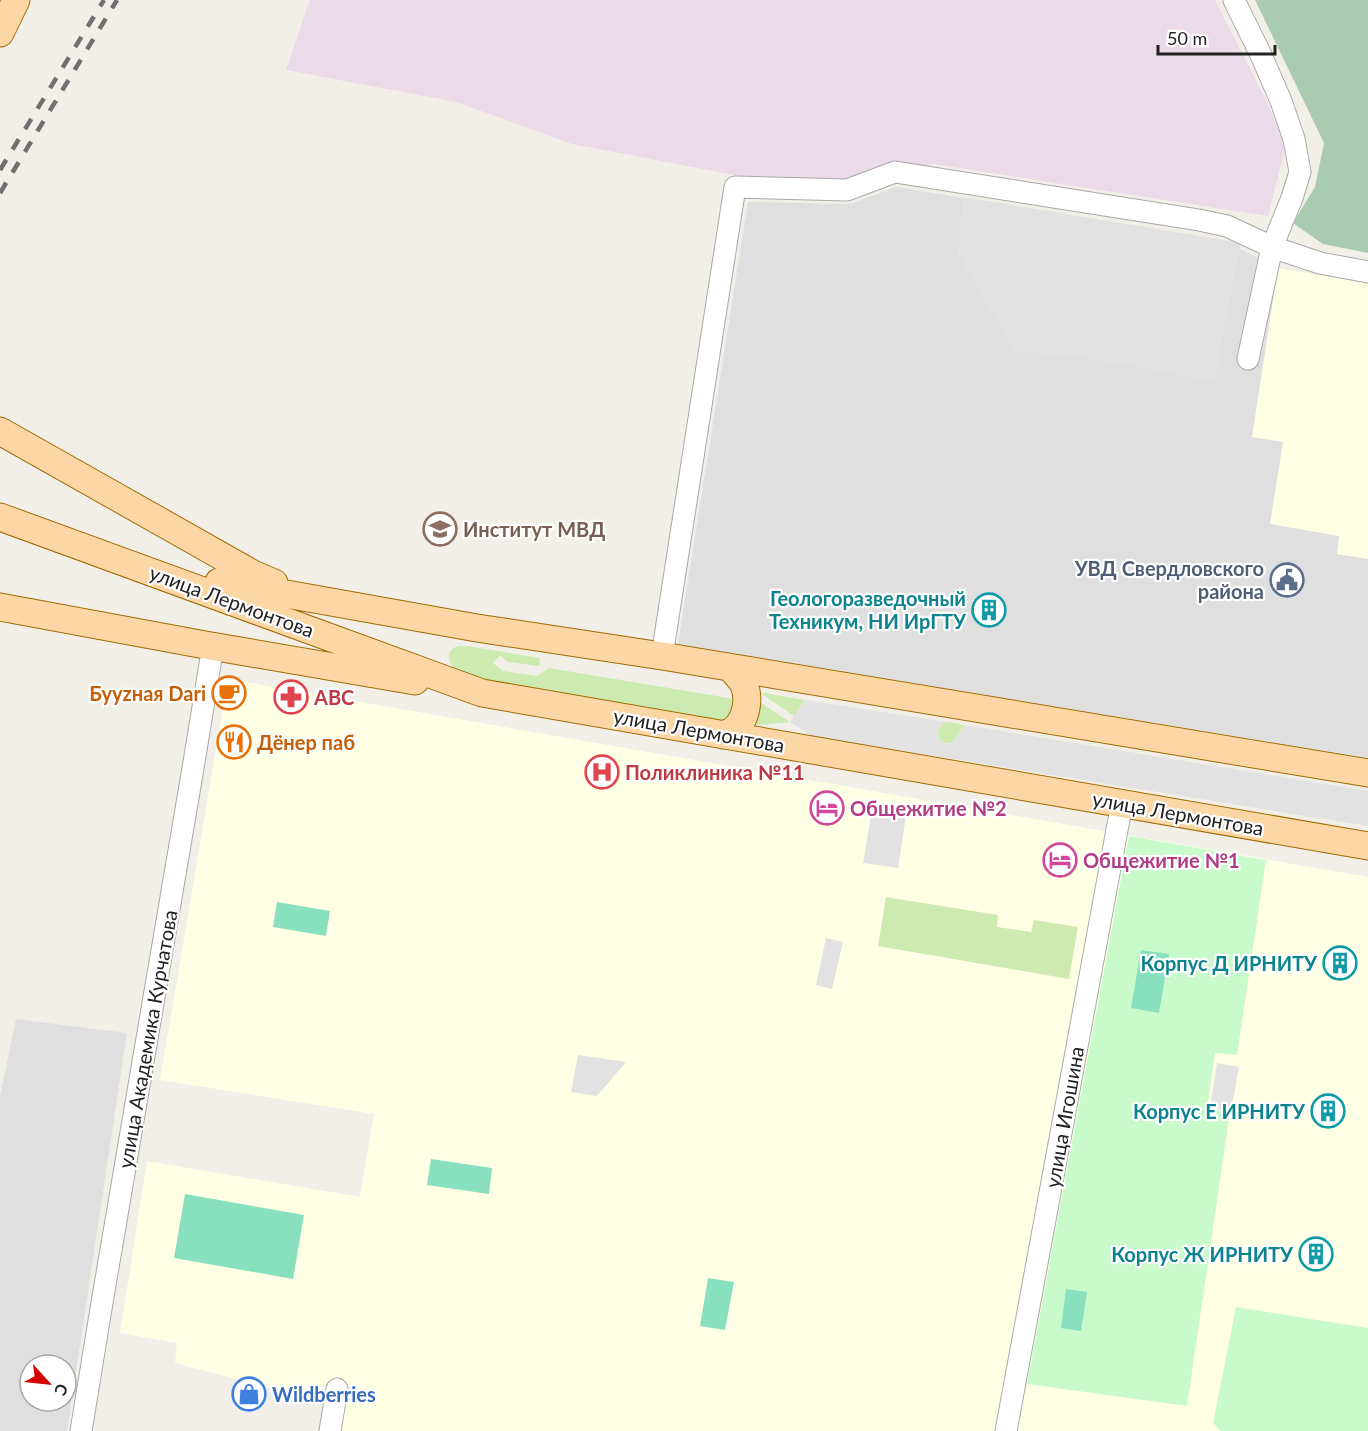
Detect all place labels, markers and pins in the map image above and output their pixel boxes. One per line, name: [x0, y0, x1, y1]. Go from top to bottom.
school or university icon: Институт МВД: [422, 511, 458, 547]
place label: Институт МВД: [463, 517, 605, 541]
place label: УВД Свердловского района: [1074, 556, 1264, 603]
public building icon: УВД Свердловского района: [1269, 562, 1305, 598]
place label: Геологоразведочный Техникум, НИ ИрГТУ: [769, 586, 967, 633]
building icon: Геологоразведочный Техникум, НИ ИрГТУ: [971, 592, 1007, 628]
cafe icon: Бууzная Dari: [211, 675, 247, 711]
pharmacy icon: ABC: [273, 679, 309, 715]
place label: Бууzная Dari: [89, 681, 206, 705]
place label: ABC: [313, 685, 354, 709]
restaurant icon: Дёнер паб: [216, 724, 252, 760]
place label: Дёнер паб: [257, 730, 355, 754]
hospital icon: Поликлиника №11: [584, 754, 620, 790]
place label: Поликлиника №11: [625, 760, 805, 784]
hotel icon: Общежитие №2: [809, 790, 845, 826]
place label: Общежитие №2: [850, 796, 1007, 820]
hotel icon: Общежитие №1: [1042, 842, 1078, 878]
place label: Общежитие №1: [1083, 848, 1240, 872]
building icon: Корпус Д ИРНИТУ: [1322, 945, 1358, 981]
place label: Корпус Д ИРНИТУ: [1140, 951, 1318, 975]
building icon: Корпус Е ИРНИТУ: [1310, 1093, 1346, 1129]
place label: Корпус Е ИРНИТУ: [1133, 1099, 1306, 1123]
building icon: Корпус Ж ИРНИТУ: [1298, 1236, 1334, 1272]
place label: Корпус Ж ИРНИТУ: [1111, 1242, 1294, 1266]
shop icon: Wildberries: [231, 1376, 267, 1412]
place label: Wildberries: [272, 1382, 376, 1406]

